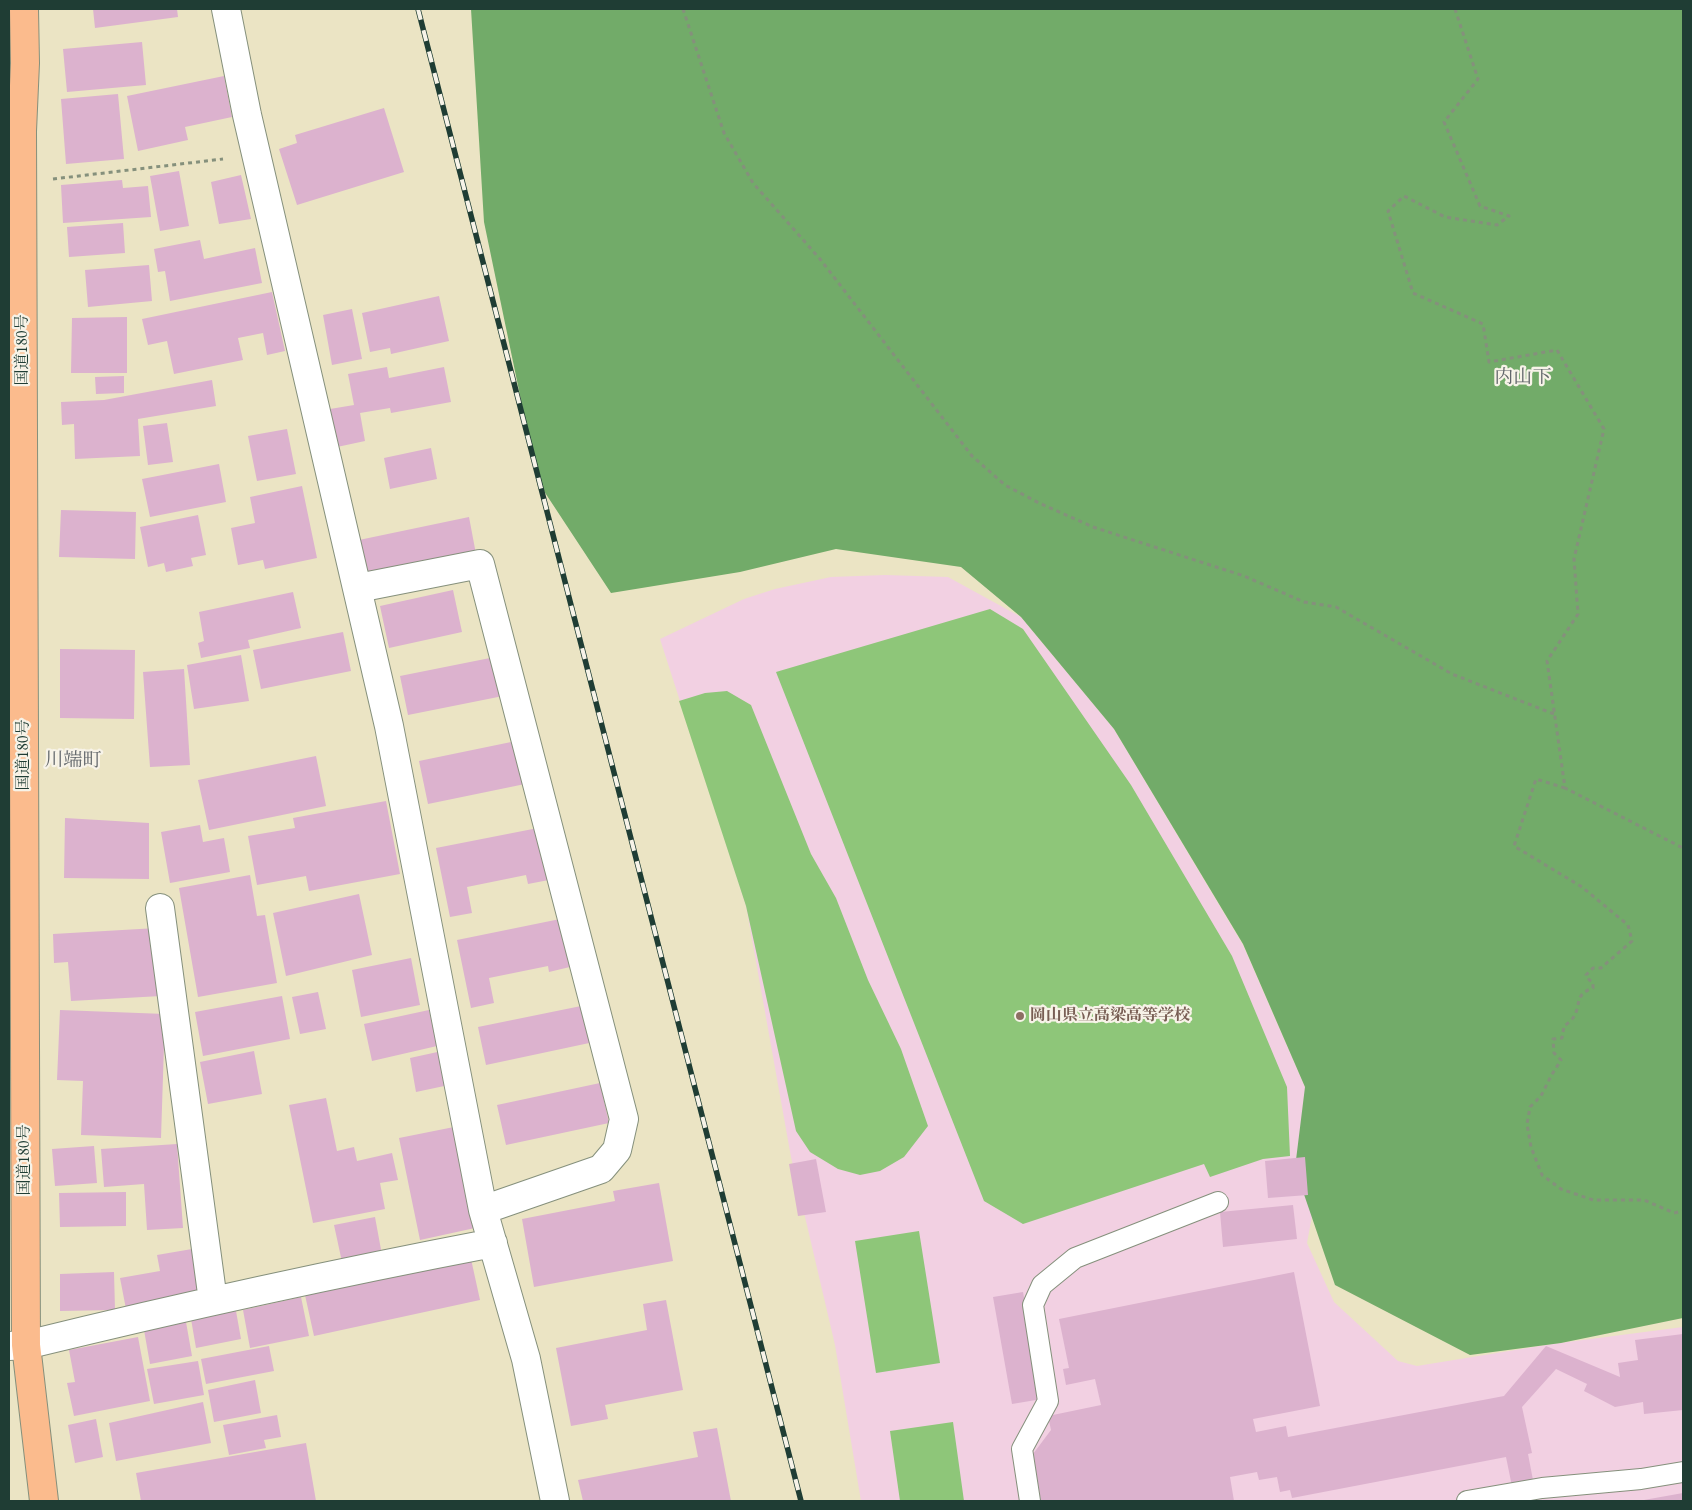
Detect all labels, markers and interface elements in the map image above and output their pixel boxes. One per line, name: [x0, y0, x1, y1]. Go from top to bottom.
street label: 国道180号: [13, 314, 33, 386]
district label: 内山下: [1495, 367, 1551, 389]
street label: 国道180号: [14, 719, 34, 791]
district label: 川端町: [45, 750, 101, 772]
place label: 岡山県立高梁高等学校: [1030, 1006, 1190, 1026]
marker: 岡山県立高梁高等学校: [1014, 1010, 1026, 1022]
street label: 国道180号: [15, 1124, 35, 1196]

